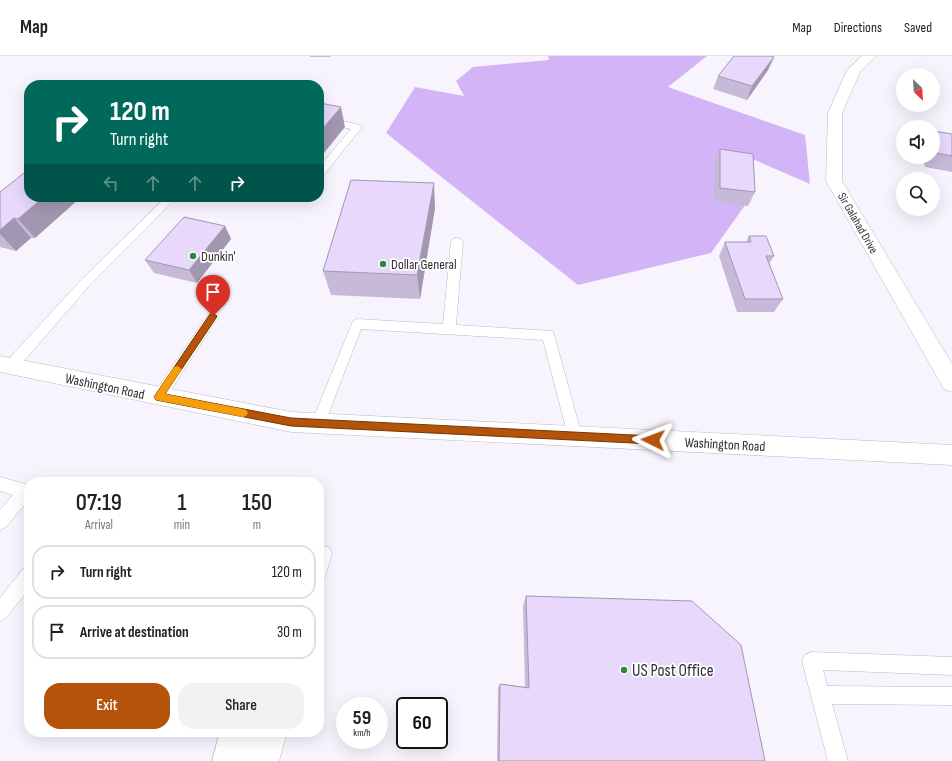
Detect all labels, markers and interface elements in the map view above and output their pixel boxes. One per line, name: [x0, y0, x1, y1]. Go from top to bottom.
text: Map: [20, 16, 48, 39]
text: Map: [792, 19, 812, 36]
text: Directions: [834, 19, 882, 36]
text: Saved: [904, 19, 932, 36]
north arrow: [896, 68, 940, 112]
map controls: [896, 68, 940, 216]
text: 120 m: [110, 95, 170, 128]
icon: right: [44, 96, 96, 148]
button: sound: [896, 120, 940, 164]
text: Turn right: [110, 129, 168, 150]
icon: left: [100, 172, 122, 194]
icon: ahead: [142, 172, 164, 194]
icon: ahead: [184, 172, 206, 194]
icon: right: [226, 172, 248, 194]
button: search: [896, 172, 940, 216]
street label: Sir Galahad Drive: [834, 190, 881, 256]
place label: Dunkin': [201, 248, 235, 265]
marker: Dunkin': [188, 251, 198, 261]
place label: Dollar General: [391, 256, 457, 273]
marker: Dollar General: [378, 259, 388, 269]
pin: [196, 275, 230, 316]
icon: arrive: [202, 281, 224, 303]
street label: Washington Road: [64, 370, 146, 403]
position arrow: [632, 419, 674, 461]
street label: Washington Road: [684, 434, 766, 455]
text: 07:19: [76, 488, 122, 517]
text: 1: [177, 488, 186, 517]
text: 150: [242, 488, 272, 517]
text: Arrival: [85, 517, 113, 533]
text: min: [174, 517, 190, 533]
text: m: [253, 517, 261, 533]
icon: right: [46, 561, 68, 583]
text: Turn right: [80, 563, 132, 582]
text: 120 m: [272, 563, 302, 582]
icon: arrive: [46, 621, 68, 643]
text: Arrive at destination: [80, 623, 189, 642]
text: 30 m: [277, 623, 302, 642]
place label: US Post Office: [632, 661, 714, 681]
marker: US Post Office: [619, 665, 629, 675]
button: Exit: [44, 683, 170, 729]
button: Share: [178, 683, 304, 729]
speed limit sign: 60: [396, 697, 448, 749]
text: 59: [353, 706, 371, 730]
text: km/h: [353, 727, 371, 739]

